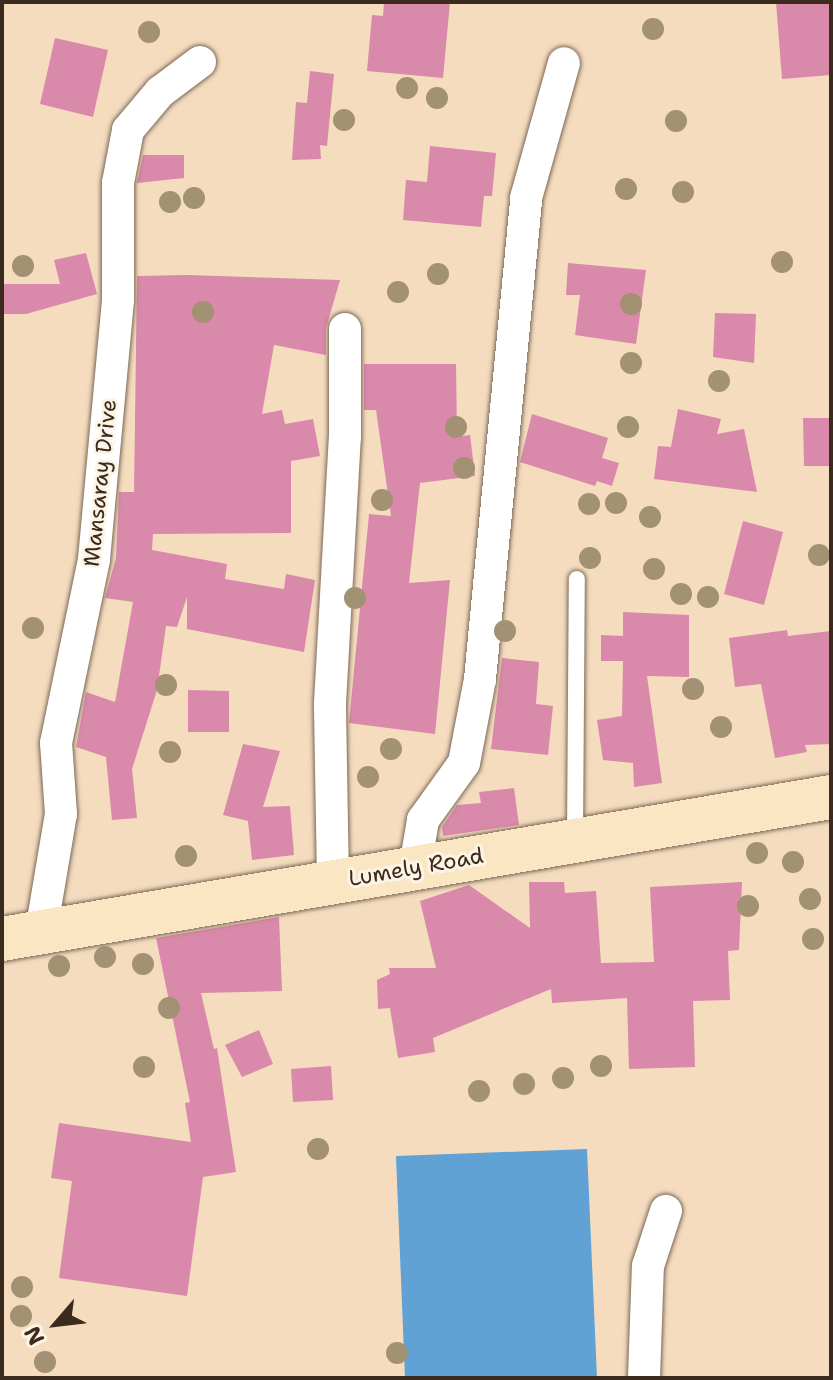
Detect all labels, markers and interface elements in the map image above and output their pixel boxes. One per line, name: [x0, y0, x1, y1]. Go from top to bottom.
street label: Mansaray Drive: [78, 398, 122, 568]
street label: Lumely Road: [347, 842, 485, 892]
north arrow: [16, 1284, 96, 1364]
text: N: [17, 1321, 51, 1350]

